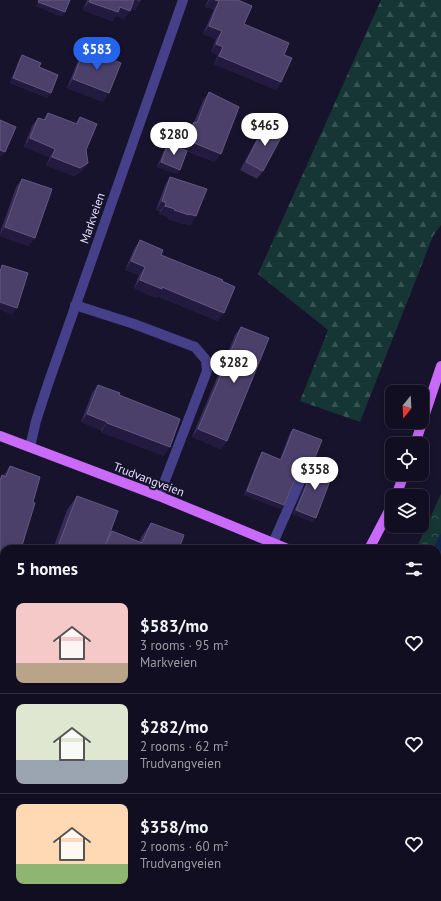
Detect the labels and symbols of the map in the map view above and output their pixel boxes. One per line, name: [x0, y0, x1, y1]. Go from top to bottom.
pin: $583: [73, 37, 121, 71]
pin: $465: [241, 113, 289, 147]
pin: $280: [150, 122, 198, 156]
street label: Markveien: [76, 191, 108, 245]
pin: $282: [210, 350, 258, 384]
north arrow: [385, 385, 429, 429]
pin: $358: [291, 457, 339, 491]
street label: Trudvangveien: [111, 459, 187, 499]

